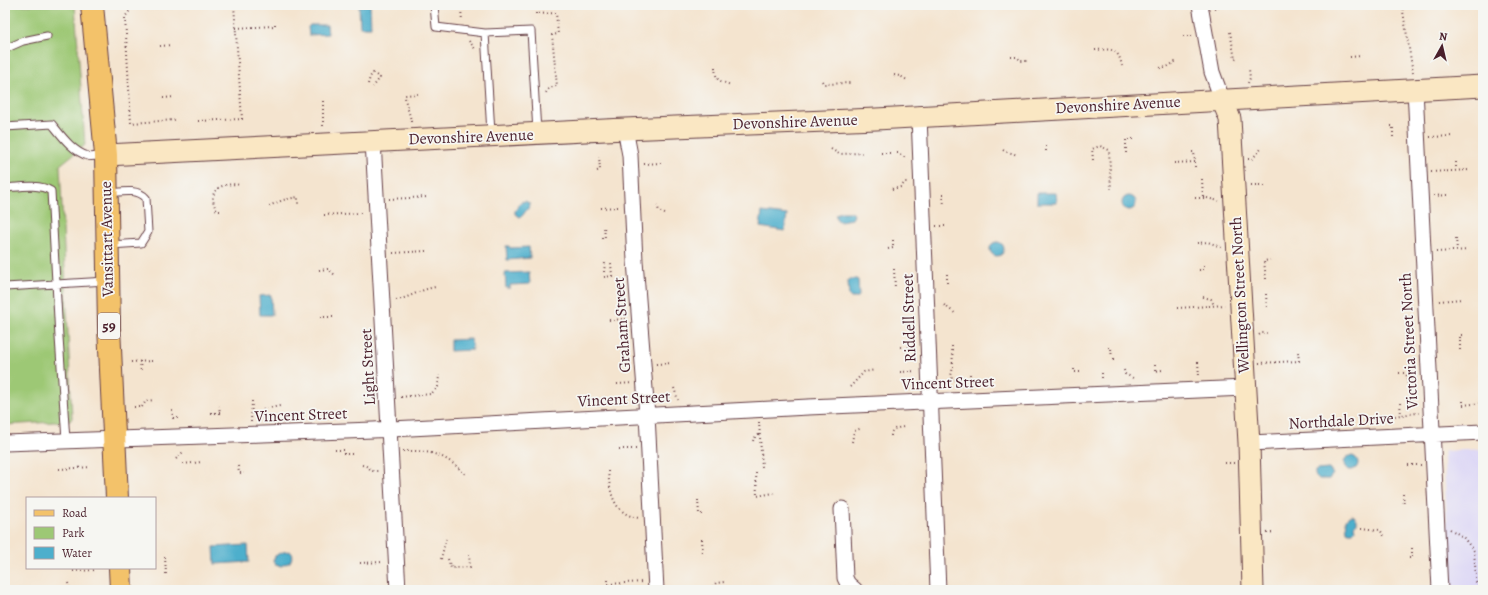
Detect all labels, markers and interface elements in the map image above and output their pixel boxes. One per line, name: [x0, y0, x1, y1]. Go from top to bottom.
north arrow: [1422, 26, 1462, 66]
text: N: [1438, 29, 1448, 45]
street label: Devonshire Avenue: [1055, 91, 1181, 119]
street label: Devonshire Avenue: [732, 109, 858, 135]
street label: Devonshire Avenue: [408, 124, 534, 150]
street label: Vansittart Avenue: [95, 181, 119, 298]
street label: Wellington Street North: [1225, 216, 1255, 375]
street label: Victoria Street North: [1394, 272, 1424, 411]
street label: Riddell Street: [896, 273, 922, 363]
street label: Graham Street: [608, 277, 636, 373]
road number: 59: [98, 313, 120, 339]
street label: Light Street: [355, 328, 381, 406]
street label: Vincent Street: [900, 370, 995, 396]
street label: Vincent Street: [576, 386, 671, 412]
street label: Vincent Street: [253, 402, 348, 428]
street label: Northdale Drive: [1288, 407, 1394, 435]
legend: [26, 497, 156, 569]
text: Road: [62, 505, 88, 521]
text: Park: [62, 525, 85, 541]
text: Water: [61, 545, 92, 561]

